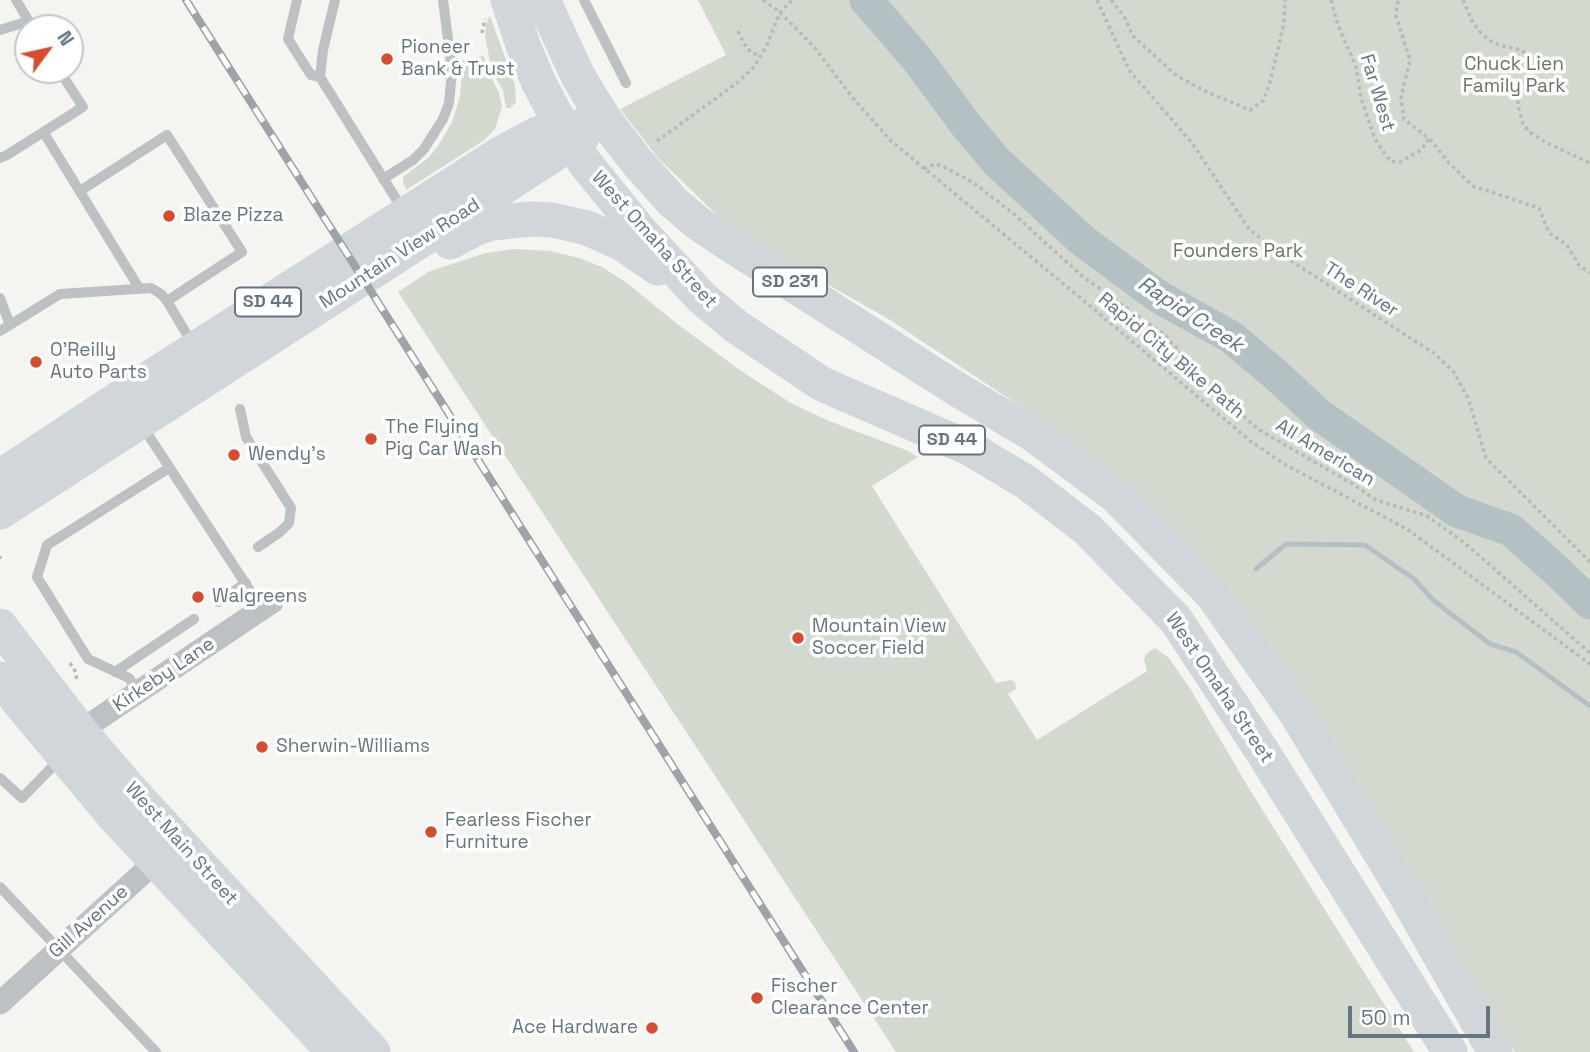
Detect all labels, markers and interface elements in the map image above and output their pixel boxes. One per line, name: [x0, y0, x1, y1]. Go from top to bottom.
north arrow: [14, 14, 84, 84]
text: N: [51, 26, 79, 51]
place label: Pioneer Bank & Trust: [401, 37, 515, 81]
marker: Pioneer Bank & Trust: [379, 51, 395, 67]
street label: Far West: [1355, 52, 1399, 134]
park label: Chuck Lien Family Park: [1463, 54, 1565, 98]
street label: West Omaha Street: [586, 167, 722, 313]
street label: Mountain View Road: [316, 194, 484, 314]
place label: Blaze Pizza: [183, 205, 284, 227]
marker: Blaze Pizza: [161, 208, 177, 224]
park label: Founders Park: [1173, 241, 1303, 263]
street label: The River: [1320, 258, 1402, 322]
road number: SD 231: [753, 268, 827, 296]
water label: Rapid Creek: [1133, 272, 1247, 358]
road number: SD 44: [235, 288, 301, 316]
street label: Rapid City Bike Path: [1093, 288, 1249, 424]
place label: O'Reilly Auto Parts: [50, 340, 147, 384]
marker: O'Reilly Auto Parts: [28, 354, 44, 370]
street label: All American: [1271, 415, 1379, 491]
place label: The Flying Pig Car Wash: [385, 417, 502, 461]
road number: SD 44: [919, 426, 985, 454]
marker: The Flying Pig Car Wash: [363, 431, 379, 447]
place label: Wendy's: [248, 444, 326, 466]
marker: Wendy's: [226, 447, 242, 463]
place label: Walgreens: [212, 586, 307, 608]
marker: Walgreens: [190, 589, 206, 605]
street label: West Omaha Street: [1160, 608, 1278, 768]
place label: Mountain View Soccer Field: [812, 616, 947, 660]
marker: Mountain View Soccer Field: [790, 630, 806, 646]
street label: Kirkeby Lane: [109, 633, 219, 717]
place label: Sherwin-Williams: [276, 736, 430, 758]
marker: Sherwin-Williams: [254, 739, 270, 755]
street label: West Main Street: [120, 778, 242, 910]
place label: Fearless Fischer Furniture: [445, 810, 592, 854]
marker: Fearless Fischer Furniture: [423, 824, 439, 840]
street label: Gill Avenue: [45, 881, 133, 963]
place label: Fischer Clearance Center: [771, 976, 929, 1020]
marker: Fischer Clearance Center: [749, 990, 765, 1006]
scale bar: [1352, 992, 1494, 1036]
text: 50 m: [1361, 1004, 1411, 1031]
place label: Ace Hardware: [512, 1017, 638, 1039]
marker: Ace Hardware: [644, 1020, 660, 1036]

